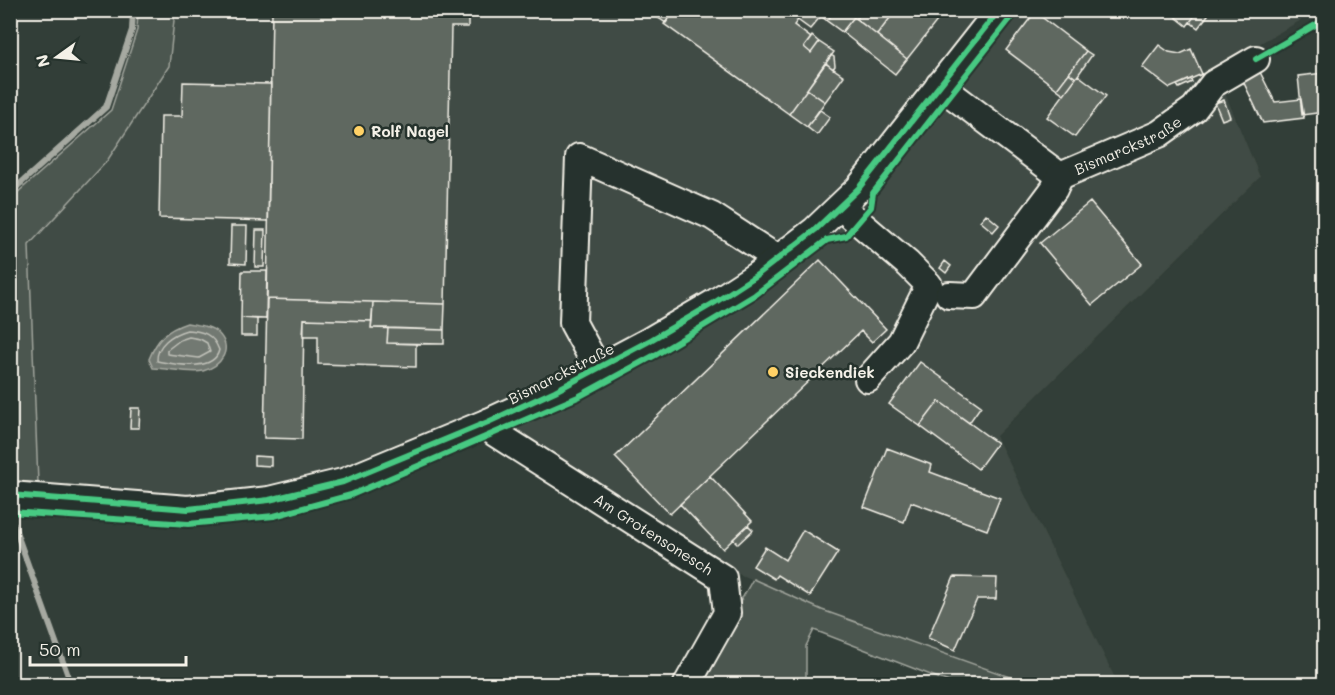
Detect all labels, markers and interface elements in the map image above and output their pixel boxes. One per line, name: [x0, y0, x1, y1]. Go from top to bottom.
north arrow: [27, 27, 87, 87]
text: N: [30, 52, 54, 70]
street label: Bismarckstraße: [1071, 111, 1185, 179]
place label: Rolf Nagel: [371, 121, 449, 141]
marker: Rolf Nagel: [352, 124, 366, 138]
street label: Bismarckstraße: [505, 338, 617, 408]
place label: Sieckendiek: [785, 362, 875, 382]
marker: Sieckendiek: [766, 365, 780, 379]
street label: Am Grotensonesch: [590, 489, 717, 579]
scale bar: [30, 629, 186, 667]
text: 50 m: [39, 637, 81, 661]

